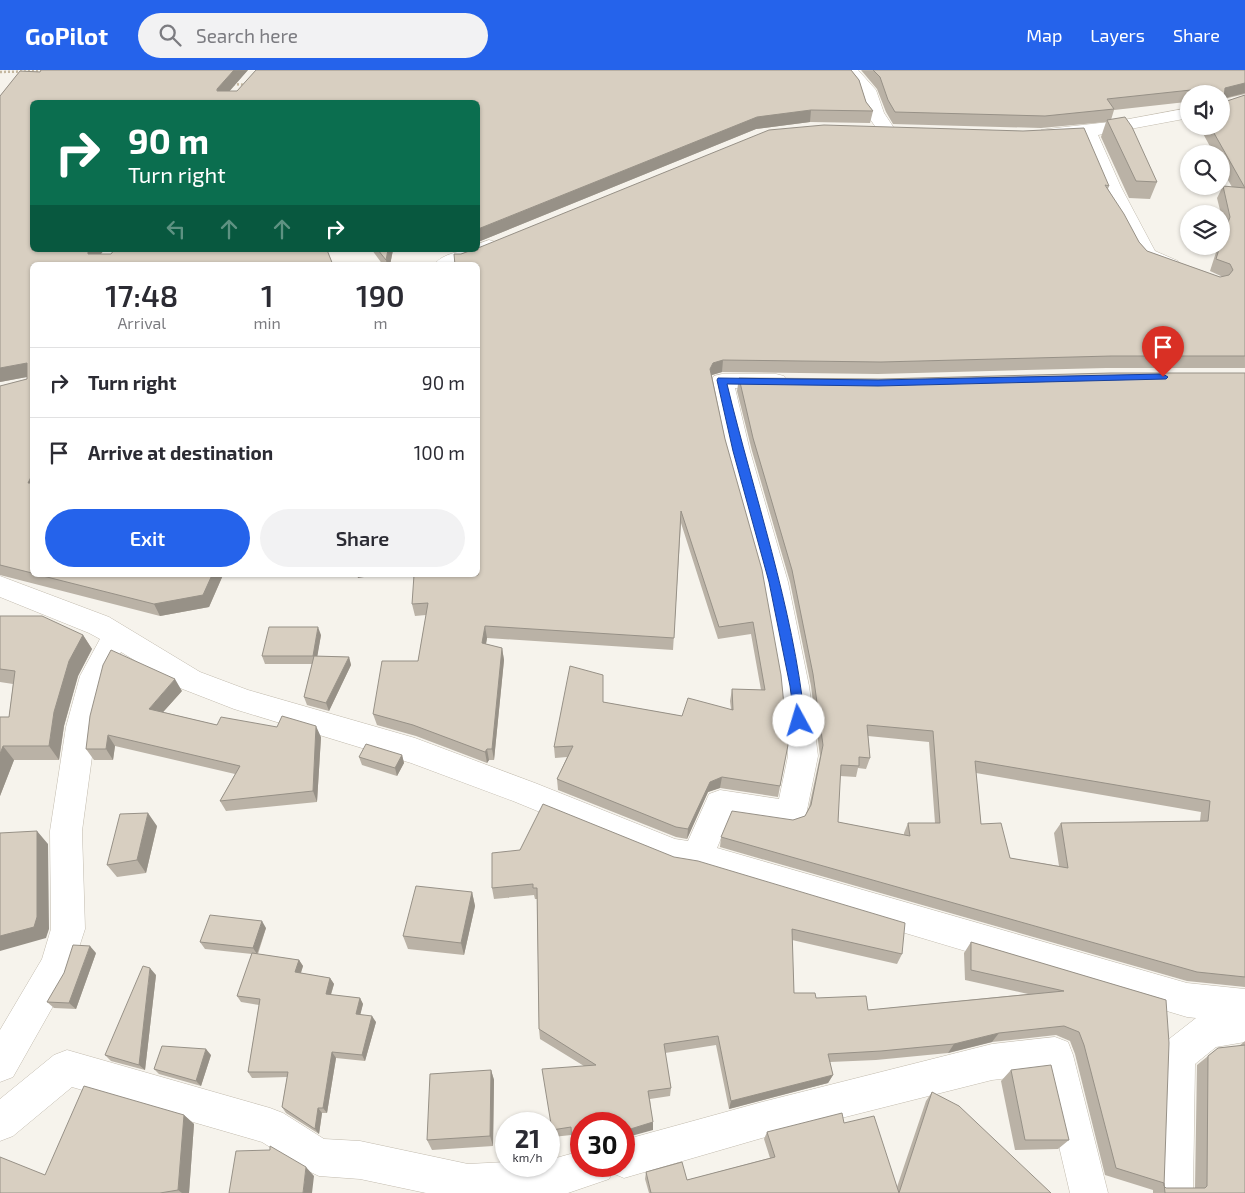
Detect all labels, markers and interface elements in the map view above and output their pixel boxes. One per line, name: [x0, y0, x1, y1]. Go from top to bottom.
search box: [138, 13, 488, 58]
text: GoPilot: [25, 21, 108, 50]
icon: search: [156, 21, 184, 49]
text: Search here: [196, 24, 298, 47]
text: Map: [1026, 24, 1062, 46]
text: Layers: [1090, 24, 1145, 46]
text: Share: [1173, 24, 1220, 46]
map controls: [1180, 85, 1230, 255]
button: sound: [1180, 85, 1230, 135]
text: 90 m: [128, 119, 209, 161]
icon: right: [45, 120, 110, 185]
button: search: [1180, 145, 1230, 195]
text: Turn right: [128, 161, 226, 187]
button: layers: [1180, 205, 1230, 255]
icon: left: [162, 215, 190, 243]
icon: ahead: [215, 215, 243, 243]
icon: ahead: [268, 215, 296, 243]
icon: right: [321, 215, 349, 243]
text: 17:48: [105, 277, 178, 313]
text: 1: [261, 277, 273, 313]
text: 190: [356, 277, 405, 313]
text: Arrival: [117, 313, 166, 332]
text: min: [254, 313, 281, 332]
text: m: [373, 313, 387, 332]
pin: [1142, 326, 1184, 377]
icon: arrive: [1149, 333, 1177, 361]
icon: right: [45, 369, 73, 397]
text: Turn right: [88, 371, 176, 394]
text: 90 m: [422, 371, 465, 394]
icon: arrive: [45, 439, 73, 467]
text: Arrive at destination: [88, 441, 273, 464]
text: 100 m: [414, 441, 465, 464]
button: Exit: [45, 509, 250, 567]
button: Share: [260, 509, 465, 567]
position arrow: [772, 694, 824, 746]
speed limit sign: 30: [570, 1112, 635, 1177]
text: 21: [515, 1123, 540, 1153]
text: km/h: [513, 1150, 542, 1164]

